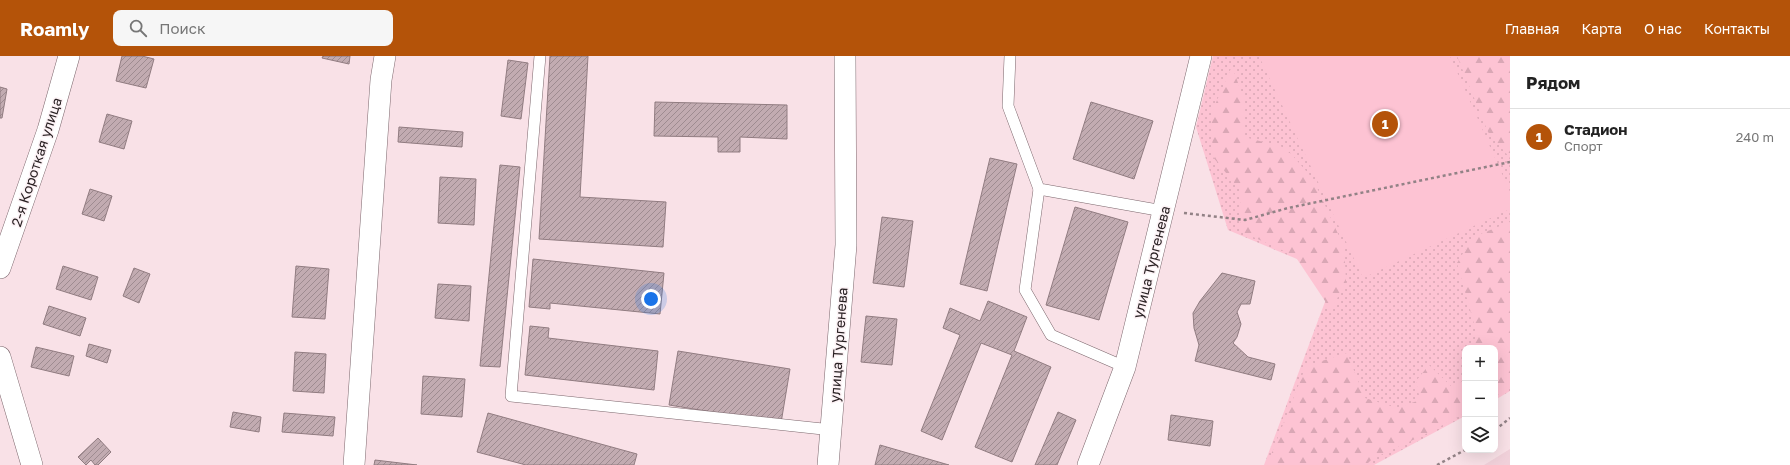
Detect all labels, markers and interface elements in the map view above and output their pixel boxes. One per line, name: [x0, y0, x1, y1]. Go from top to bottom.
search box: [113, 10, 393, 46]
text: Roamly: [20, 17, 89, 40]
icon: search: [127, 17, 149, 39]
text: Поиск: [159, 19, 206, 37]
text: Главная: [1505, 20, 1559, 37]
text: Карта: [1581, 20, 1622, 37]
text: О нас: [1644, 20, 1682, 37]
text: Контакты: [1704, 20, 1770, 37]
text: Рядом: [1526, 72, 1580, 93]
street label: 2-я Короткая улица: [7, 95, 65, 229]
pin: 1: [1372, 109, 1398, 139]
text: Стадион: [1564, 120, 1627, 138]
text: 1: [1536, 129, 1542, 145]
text: 240 m: [1736, 129, 1774, 145]
text: Спорт: [1564, 138, 1603, 154]
street label: улица Тургенева: [1129, 204, 1173, 320]
street label: улица Тургенева: [825, 287, 851, 403]
your location: [641, 289, 661, 309]
map controls: [1462, 345, 1498, 453]
button: +: [1462, 345, 1498, 381]
button: −: [1462, 381, 1498, 417]
button: layers: [1462, 417, 1498, 453]

